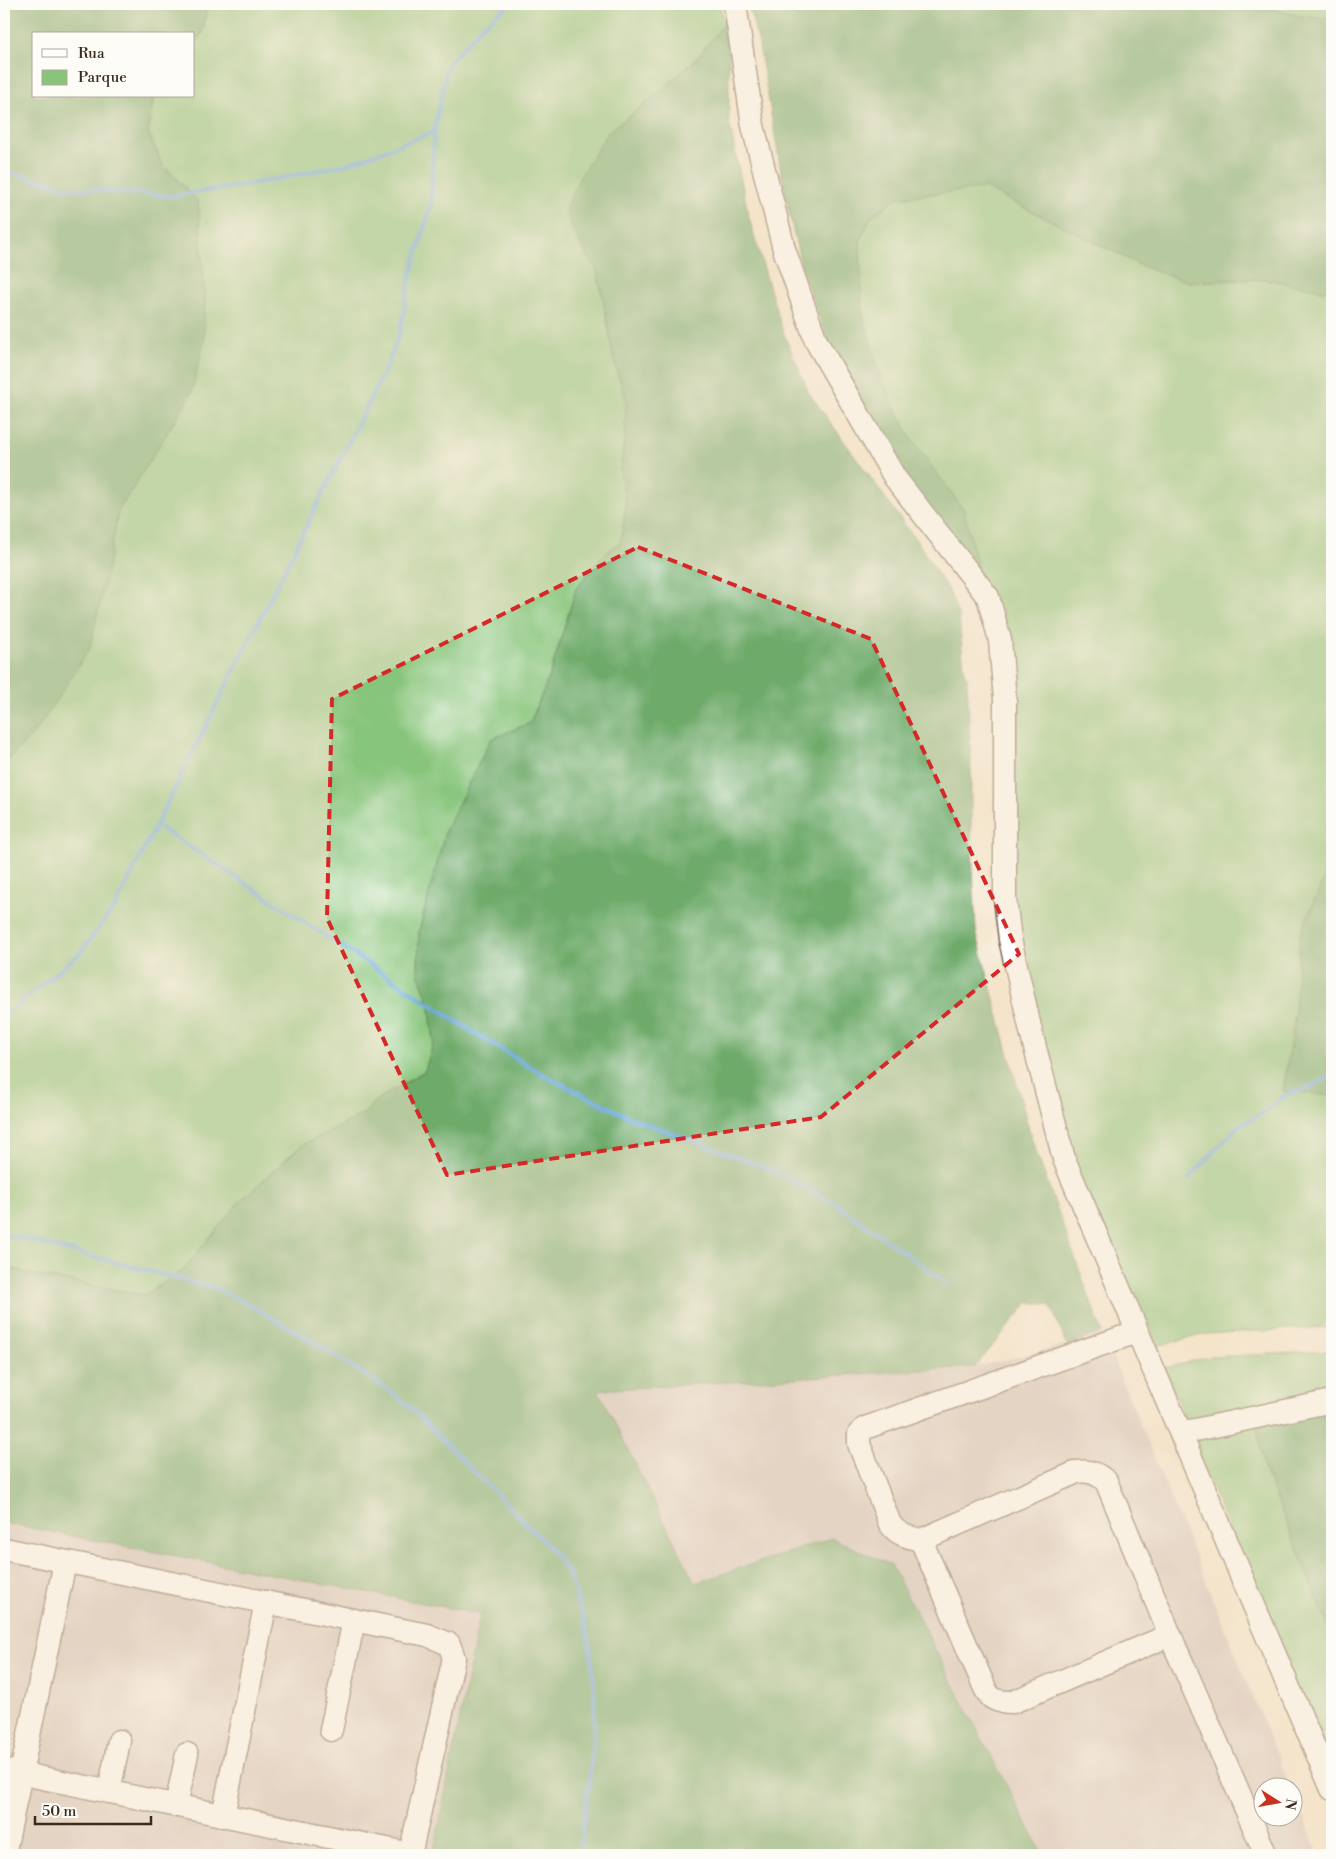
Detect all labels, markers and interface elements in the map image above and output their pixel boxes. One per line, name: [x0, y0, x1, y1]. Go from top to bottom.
legend: [32, 32, 195, 98]
text: Rua: [78, 44, 105, 63]
text: Parque: [78, 68, 127, 87]
north arrow: [1254, 1776, 1304, 1826]
scale bar: [35, 1794, 151, 1826]
text: N: [1280, 1797, 1300, 1811]
text: 50 m: [42, 1802, 76, 1821]

